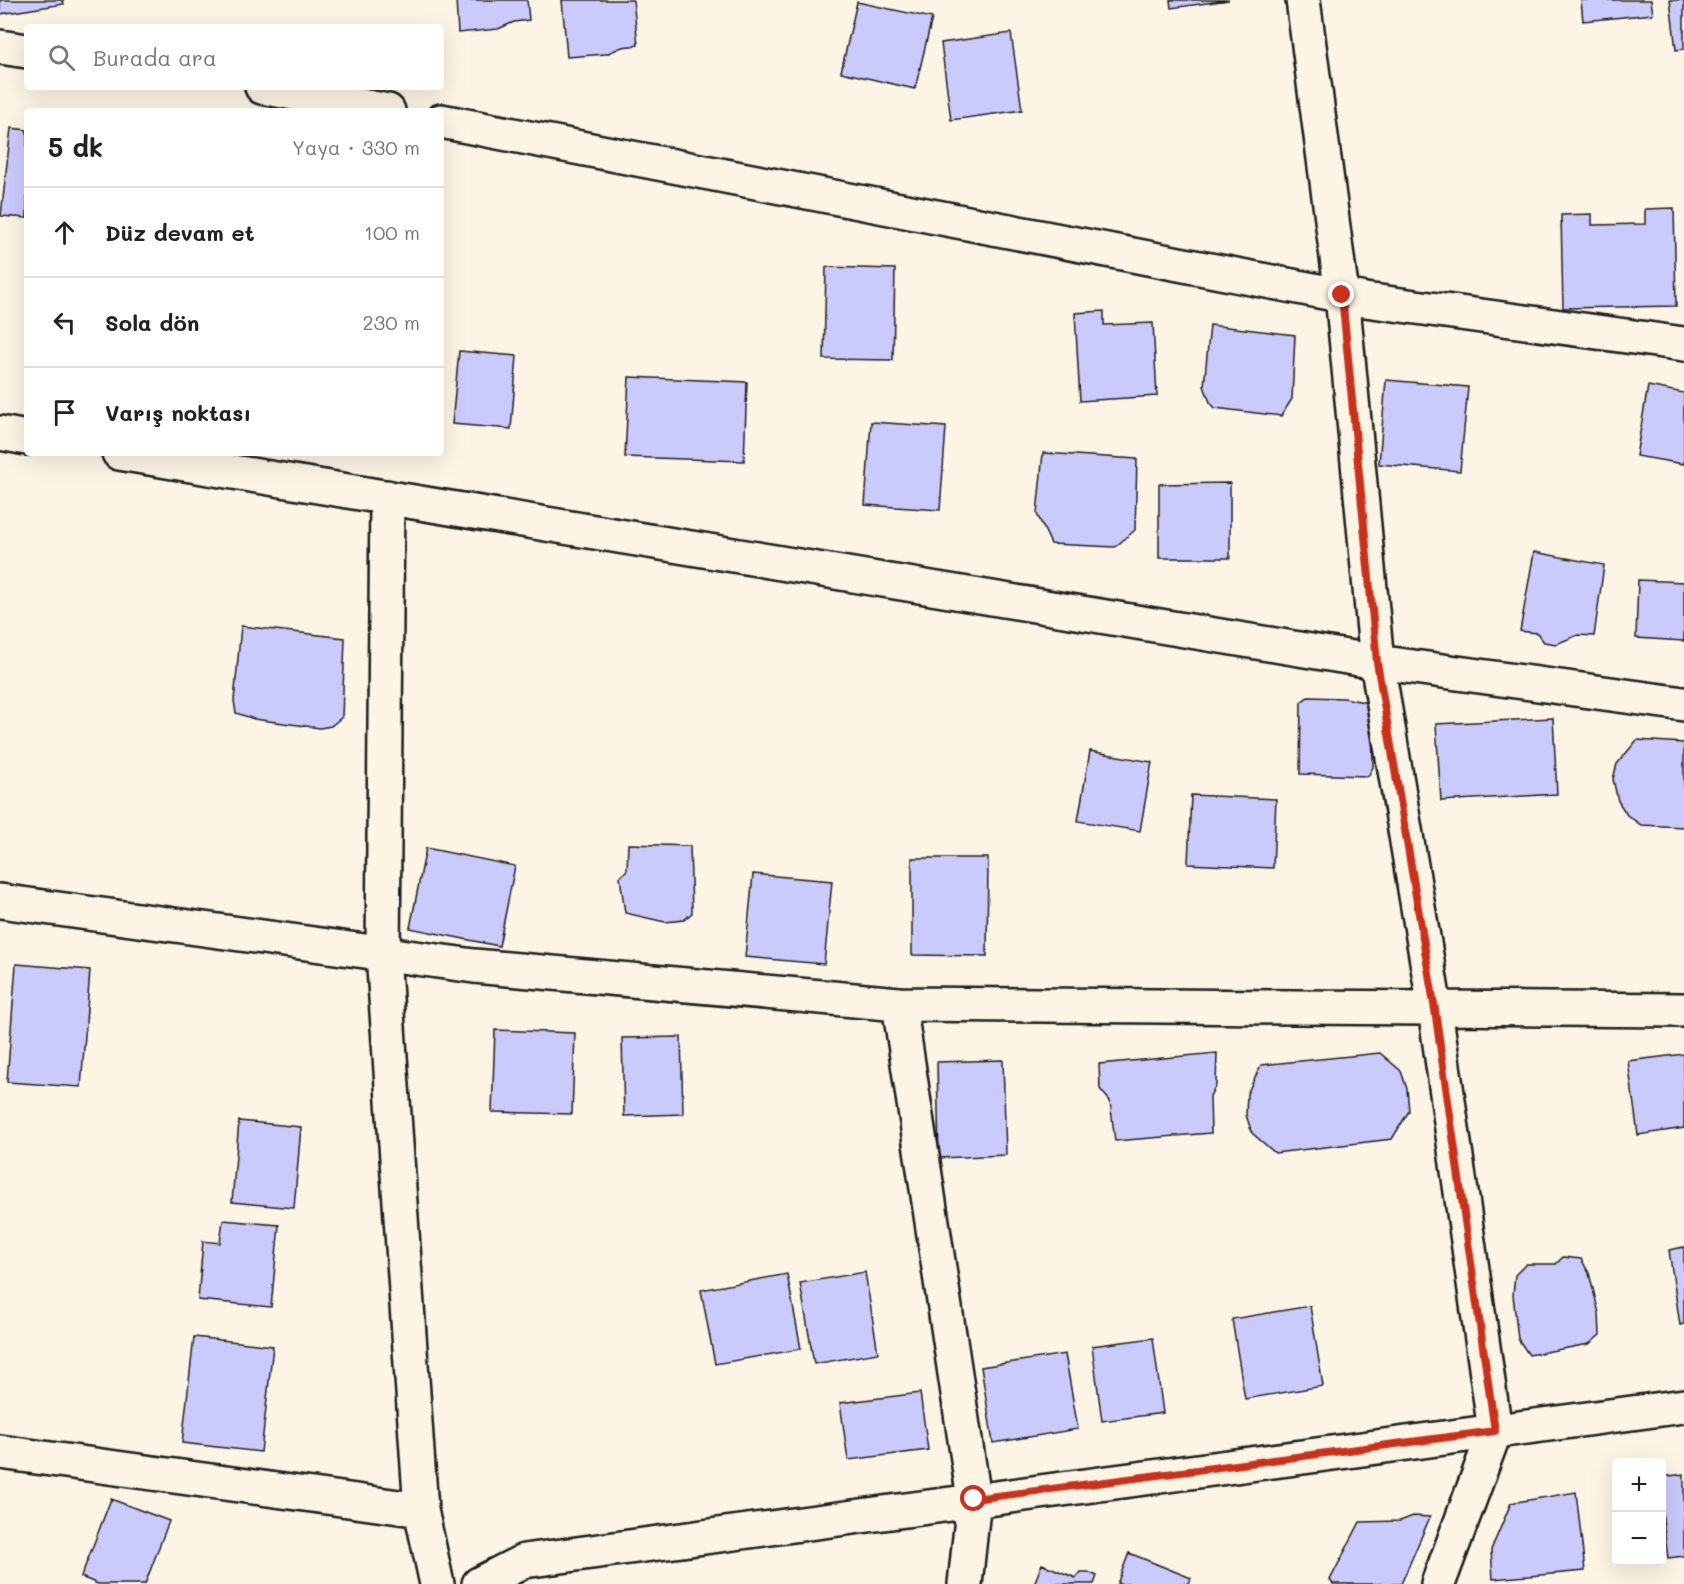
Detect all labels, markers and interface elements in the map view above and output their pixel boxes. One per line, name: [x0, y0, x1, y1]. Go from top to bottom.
search box: [24, 24, 444, 90]
icon: search: [45, 41, 78, 74]
text: Burada ara: [93, 43, 217, 72]
text: 5 dk: [48, 130, 103, 164]
text: Yaya · 330 m: [292, 134, 420, 160]
icon: ahead: [48, 216, 81, 249]
text: Düz devam et: [105, 218, 254, 247]
text: 100 m: [364, 219, 420, 245]
route end: [1328, 281, 1354, 307]
icon: left: [48, 306, 81, 339]
text: Sola dön: [105, 308, 199, 337]
text: 230 m: [362, 309, 420, 335]
icon: arrive: [48, 396, 81, 429]
text: Varış noktası: [105, 398, 251, 427]
map controls: [1612, 1458, 1666, 1566]
button: +: [1612, 1458, 1666, 1512]
route start: [960, 1485, 986, 1511]
button: −: [1612, 1512, 1666, 1566]

